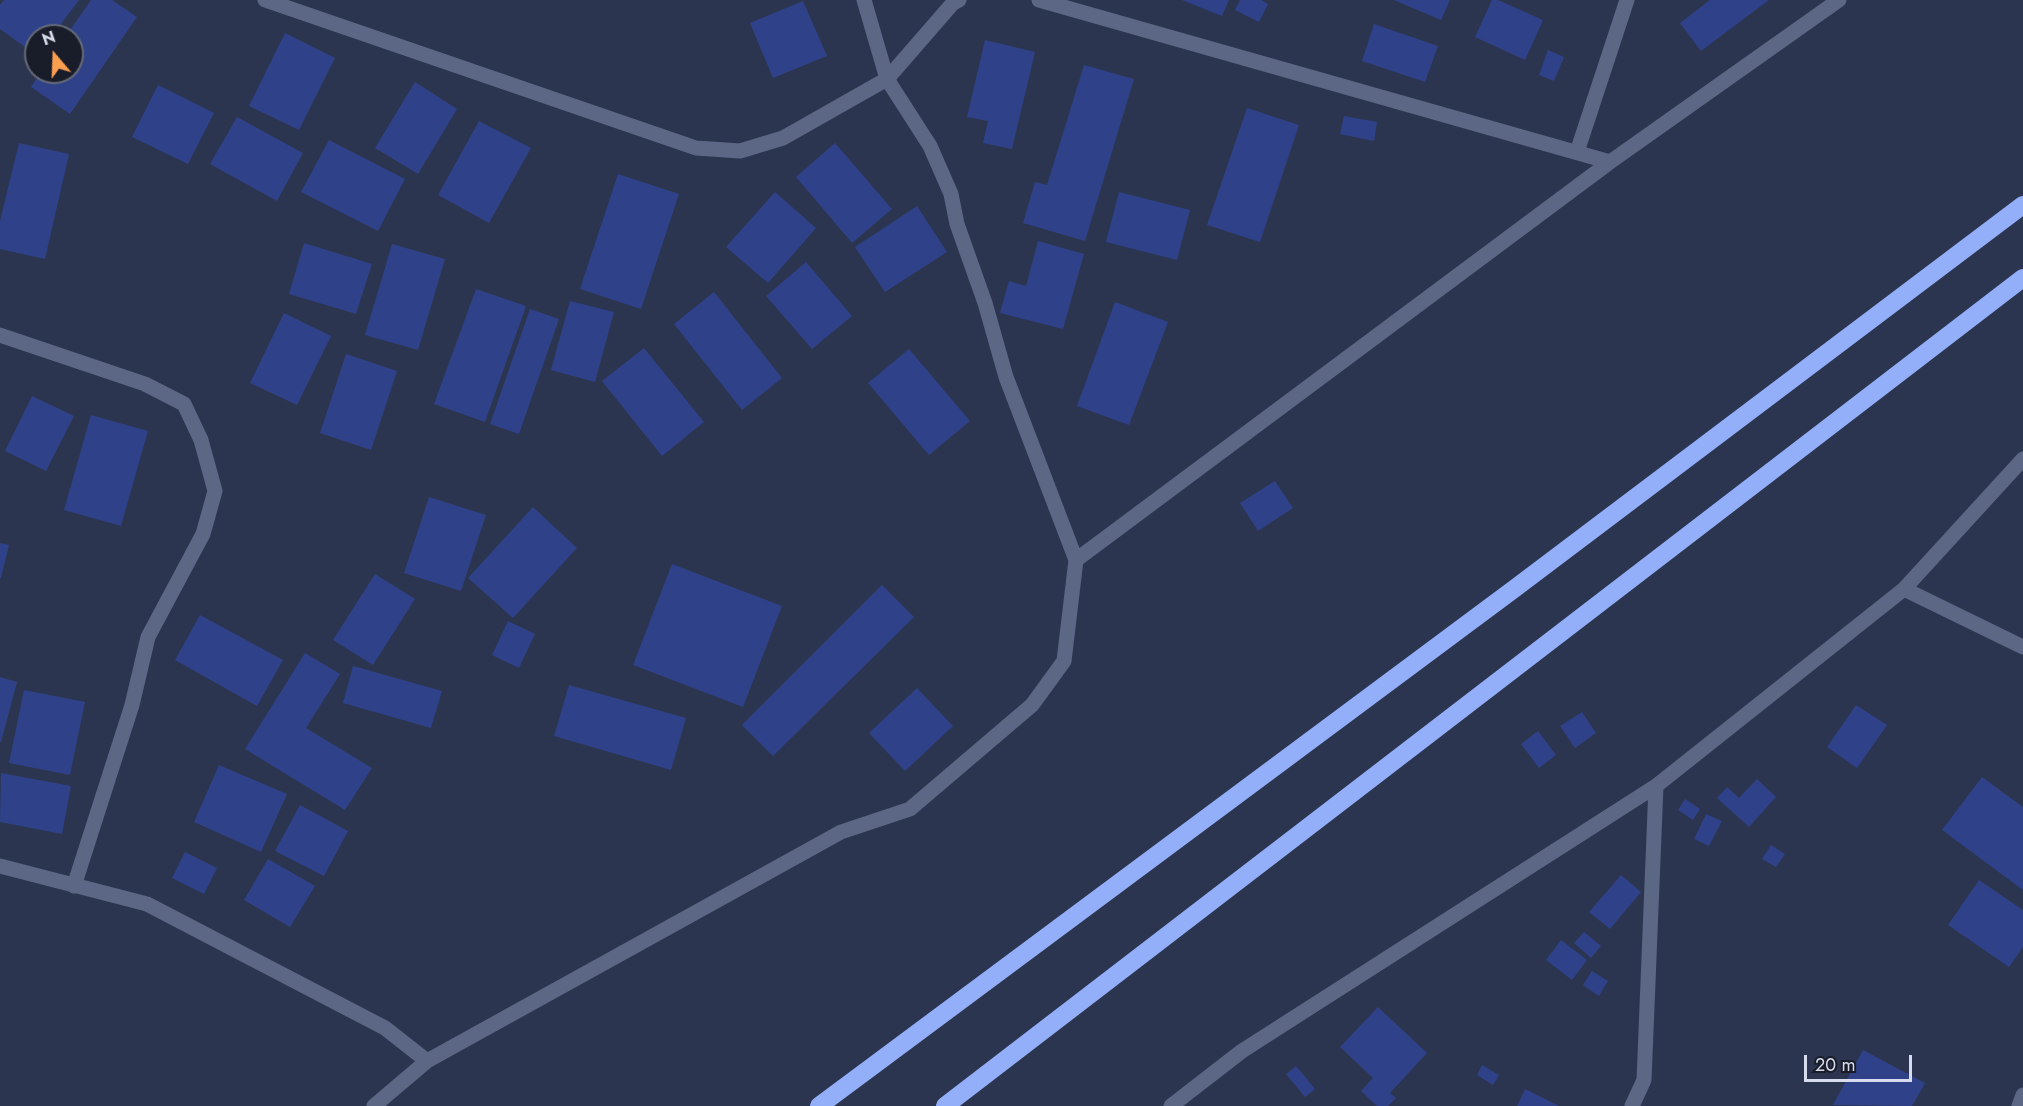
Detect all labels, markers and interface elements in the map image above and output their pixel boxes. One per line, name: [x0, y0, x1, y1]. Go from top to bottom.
north arrow: [24, 24, 84, 84]
text: N: [39, 25, 58, 51]
scale bar: [1807, 1043, 1915, 1081]
text: 20 m: [1815, 1052, 1855, 1078]

